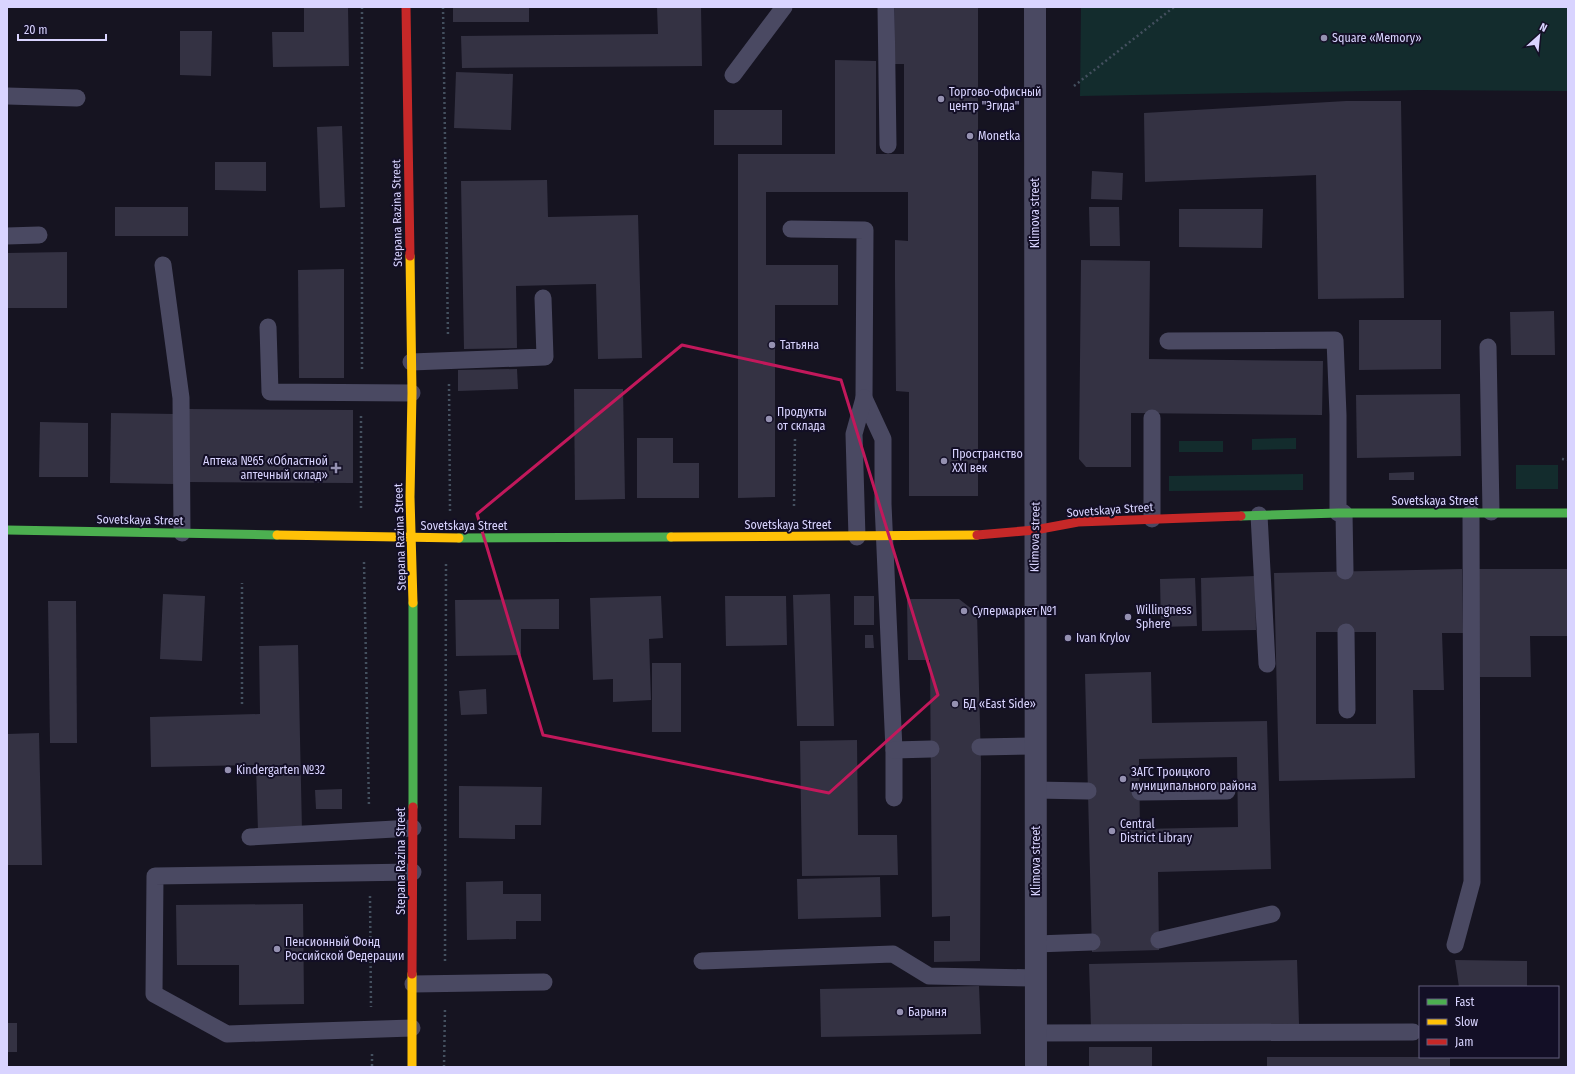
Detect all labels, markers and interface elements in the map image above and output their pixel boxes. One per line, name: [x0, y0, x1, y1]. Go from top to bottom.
scale bar: [18, 16, 106, 42]
north arrow: [1519, 16, 1559, 56]
text: N: [1537, 20, 1549, 35]
text: 20 m: [24, 23, 48, 37]
place label: Square «Memory»: [1332, 31, 1422, 45]
marker: Square «Memory»: [1319, 33, 1329, 43]
place label: Торгово-офисный центр "Эгида": [949, 85, 1042, 113]
marker: Торгово-офисный центр "Эгида": [936, 94, 946, 104]
place label: Monetka: [978, 129, 1020, 143]
marker: Monetka: [965, 131, 975, 141]
street label: Stepana Razina Street: [389, 159, 405, 267]
street label: Klimova street: [1028, 178, 1042, 248]
place label: Татьяна: [780, 338, 819, 352]
marker: Татьяна: [767, 340, 777, 350]
place label: Продукты от склада: [777, 405, 827, 433]
marker: Продукты от склада: [764, 414, 774, 424]
place label: Пространство XXI век: [952, 447, 1023, 475]
place label: Аптека №65 «Областной аптечный склад»: [203, 454, 328, 482]
marker: Пространство XXI век: [939, 456, 949, 466]
marker: Аптека №65 «Областной аптечный склад»: [331, 463, 341, 473]
street label: Stepana Razina Street: [391, 483, 409, 591]
street label: Sovetskaya Street: [1392, 494, 1479, 508]
street label: Sovetskaya Street: [1066, 500, 1154, 520]
street label: Klimova street: [1027, 502, 1043, 572]
street label: Sovetskaya Street: [96, 512, 184, 528]
street label: Sovetskaya Street: [745, 518, 832, 532]
street label: Sovetskaya Street: [421, 519, 508, 533]
place label: Willingness Sphere: [1136, 603, 1192, 631]
place label: Супермаркет №1: [972, 604, 1057, 618]
marker: Супермаркет №1: [959, 606, 969, 616]
marker: Willingness Sphere: [1123, 612, 1133, 622]
place label: Ivan Krylov: [1076, 631, 1131, 645]
marker: Ivan Krylov: [1063, 633, 1073, 643]
place label: БД «East Side»: [963, 697, 1036, 711]
marker: БД «East Side»: [950, 699, 960, 709]
place label: Kindergarten №32: [236, 763, 325, 777]
marker: Kindergarten №32: [223, 765, 233, 775]
place label: ЗАГС Троицкого муниципального района: [1131, 765, 1257, 793]
marker: ЗАГС Троицкого муниципального района: [1118, 774, 1128, 784]
street label: Stepana Razina Street: [394, 807, 408, 915]
place label: Central District Library: [1120, 817, 1193, 845]
street label: Klimova street: [1029, 826, 1043, 896]
marker: Central District Library: [1107, 826, 1117, 836]
place label: Пенсионный Фонд Российской Федерации: [285, 935, 404, 963]
marker: Пенсионный Фонд Российской Федерации: [272, 944, 282, 954]
legend: [1419, 986, 1559, 1058]
text: Fast: [1455, 995, 1474, 1009]
place label: Барыня: [908, 1005, 947, 1019]
marker: Барыня: [895, 1007, 905, 1017]
text: Slow: [1455, 1015, 1478, 1029]
text: Jam: [1455, 1035, 1473, 1049]

